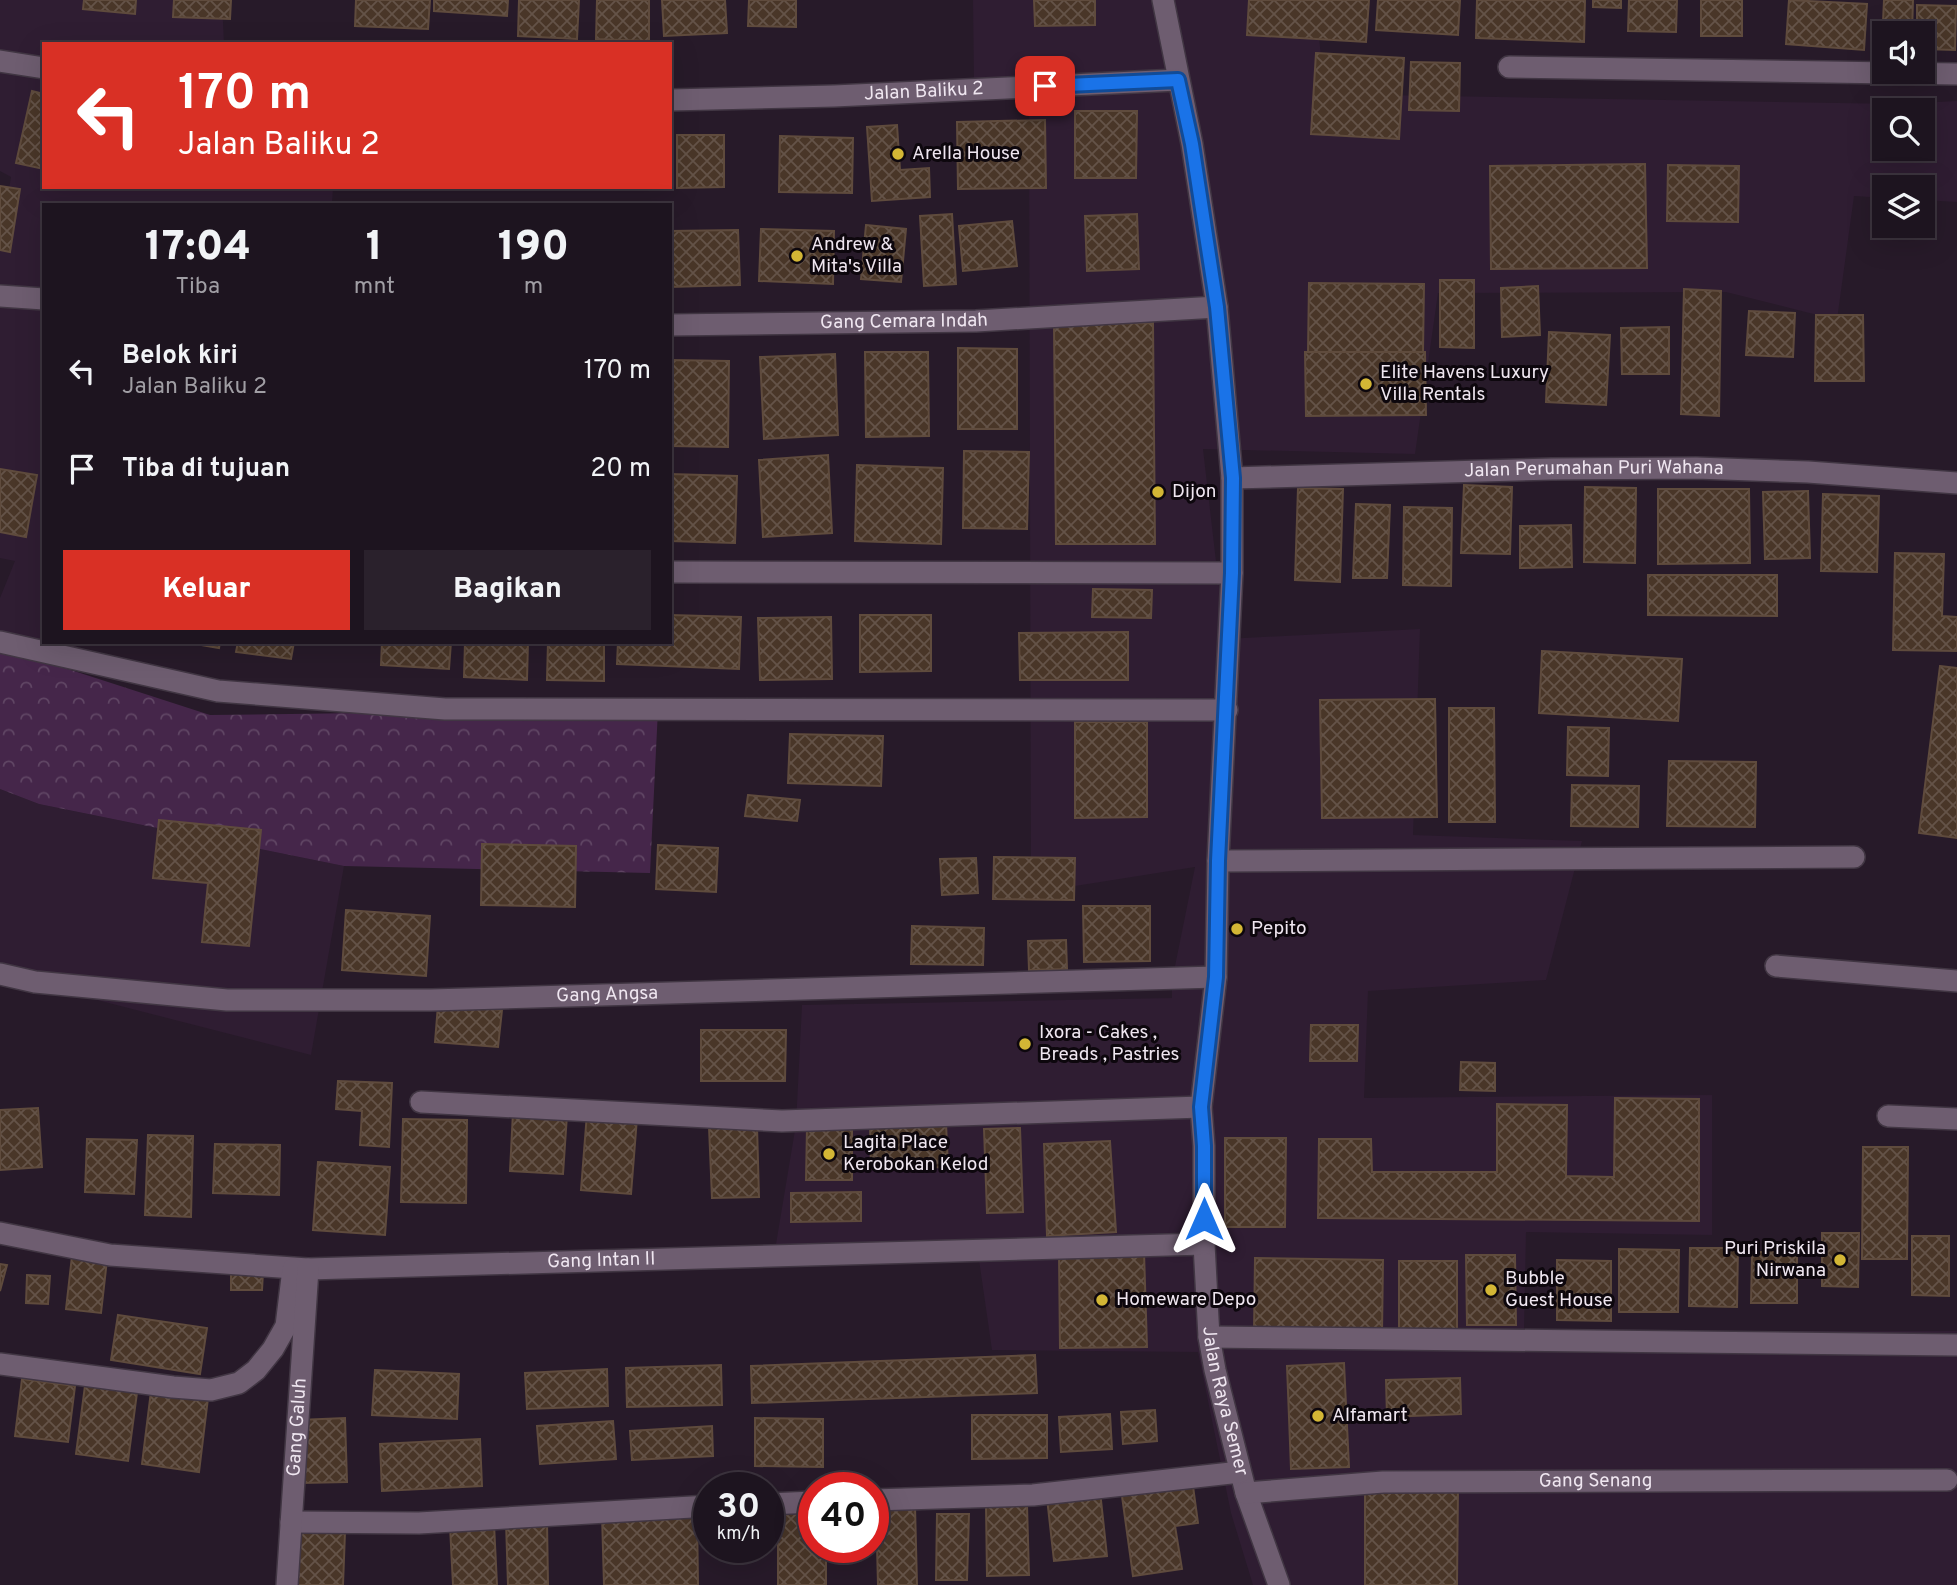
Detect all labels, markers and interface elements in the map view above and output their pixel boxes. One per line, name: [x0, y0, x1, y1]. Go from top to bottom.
map controls: [1872, 21, 1935, 238]
button: sound: [1872, 21, 1935, 84]
pin: [1015, 56, 1075, 116]
text: 170 m: [178, 65, 311, 127]
icon: arrive: [1026, 67, 1064, 105]
icon: left: [63, 70, 154, 161]
street label: Jalan Baliku 2: [863, 77, 984, 107]
button: search: [1872, 98, 1935, 161]
text: Jalan Baliku 2: [178, 126, 380, 166]
place label: Arella House: [912, 142, 1020, 166]
marker: Arella House: [890, 146, 906, 162]
button: layers: [1872, 175, 1935, 238]
text: 17:04: [145, 222, 251, 275]
text: 1: [366, 222, 383, 275]
text: 190: [498, 222, 569, 275]
place label: Andrew & Mita's Villa: [811, 233, 902, 279]
marker: Andrew & Mita's Villa: [789, 248, 805, 264]
text: Tiba: [176, 273, 220, 302]
text: mnt: [354, 273, 395, 302]
text: m: [524, 273, 543, 302]
street label: Gang Cemara Indah: [820, 308, 989, 335]
text: Belok kiri: [122, 340, 238, 373]
icon: left: [63, 352, 101, 390]
text: 170 m: [584, 355, 651, 388]
place label: Elite Havens Luxury Villa Rentals: [1380, 361, 1549, 407]
text: Jalan Baliku 2: [122, 373, 267, 402]
marker: Elite Havens Luxury Villa Rentals: [1358, 376, 1374, 392]
icon: arrive: [63, 450, 101, 488]
text: Tiba di tujuan: [122, 453, 290, 486]
text: 20 m: [590, 453, 651, 486]
street label: Jalan Perumahan Puri Wahana: [1464, 456, 1724, 483]
place label: Dijon: [1172, 480, 1216, 504]
marker: Dijon: [1150, 484, 1166, 500]
button: Keluar: [63, 550, 350, 630]
button: Bagikan: [364, 550, 651, 630]
place label: Pepito: [1251, 917, 1307, 941]
marker: Pepito: [1229, 921, 1245, 937]
street label: Gang Angsa: [556, 981, 659, 1008]
place label: Ixora - Cakes , Breads , Pastries: [1039, 1021, 1179, 1067]
marker: Ixora - Cakes , Breads , Pastries: [1017, 1036, 1033, 1052]
place label: Lagita Place Kerobokan Kelod: [843, 1131, 988, 1177]
marker: Lagita Place Kerobokan Kelod: [821, 1146, 837, 1162]
position arrow: [1167, 1182, 1241, 1256]
place label: Puri Priskila Nirwana: [1724, 1237, 1826, 1283]
street label: Gang Intan II: [547, 1247, 656, 1274]
marker: Puri Priskila Nirwana: [1832, 1252, 1848, 1268]
place label: Bubble Guest House: [1505, 1267, 1613, 1313]
marker: Bubble Guest House: [1483, 1282, 1499, 1298]
place label: Homeware Depo: [1116, 1288, 1256, 1312]
marker: Homeware Depo: [1094, 1292, 1110, 1308]
street label: Jalan Raya Semer: [1196, 1326, 1253, 1479]
street label: Gang Galuh: [282, 1377, 313, 1478]
place label: Alfamart: [1332, 1404, 1408, 1428]
marker: Alfamart: [1310, 1408, 1326, 1424]
street label: Gang Senang: [1539, 1469, 1652, 1493]
speed limit sign: 40: [798, 1472, 889, 1563]
text: 30: [717, 1486, 760, 1530]
text: km/h: [717, 1523, 760, 1546]

